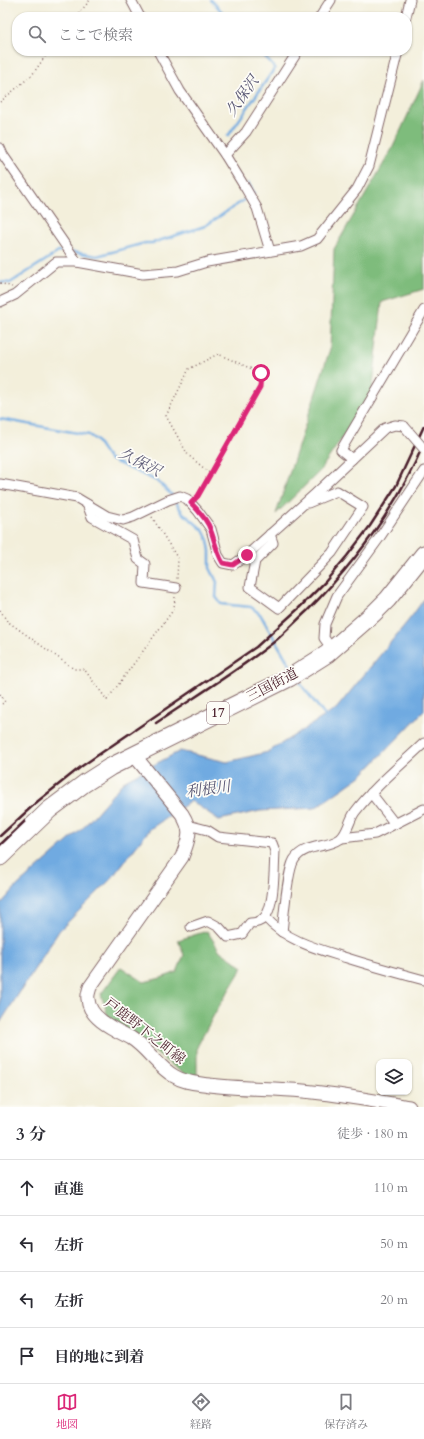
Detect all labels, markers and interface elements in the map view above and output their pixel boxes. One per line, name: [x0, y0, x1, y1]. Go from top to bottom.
search box: [12, 12, 412, 56]
icon: search: [26, 23, 48, 45]
text: ここで検索: [58, 25, 133, 45]
water label: 久保沢: [221, 70, 264, 120]
route start: [252, 364, 270, 382]
water label: 久保沢: [115, 443, 166, 482]
route end: [238, 546, 256, 564]
street label: 三国街道: [243, 663, 301, 707]
road number: 17: [207, 702, 229, 724]
water label: 利根川: [184, 776, 234, 802]
street label: 戸鹿野下之町線: [101, 993, 189, 1069]
map controls: [376, 1059, 412, 1095]
button: layers: [376, 1059, 412, 1095]
text: 3 分: [16, 1123, 46, 1146]
text: 徒歩 · 180 m: [337, 1125, 408, 1143]
icon: ahead: [16, 1177, 38, 1199]
text: 直進: [54, 1179, 84, 1199]
text: 110 m: [374, 1179, 408, 1197]
icon: left: [16, 1233, 38, 1255]
text: 左折: [54, 1235, 84, 1255]
text: 50 m: [380, 1235, 408, 1253]
icon: left: [16, 1289, 38, 1311]
text: 左折: [54, 1291, 84, 1311]
text: 20 m: [380, 1291, 408, 1309]
icon: arrive: [16, 1345, 38, 1367]
text: 目的地に到着: [54, 1347, 144, 1367]
tab: 地図: [56, 1391, 78, 1432]
tab: 経路: [190, 1391, 212, 1432]
tab: 保存済み: [324, 1391, 368, 1432]

